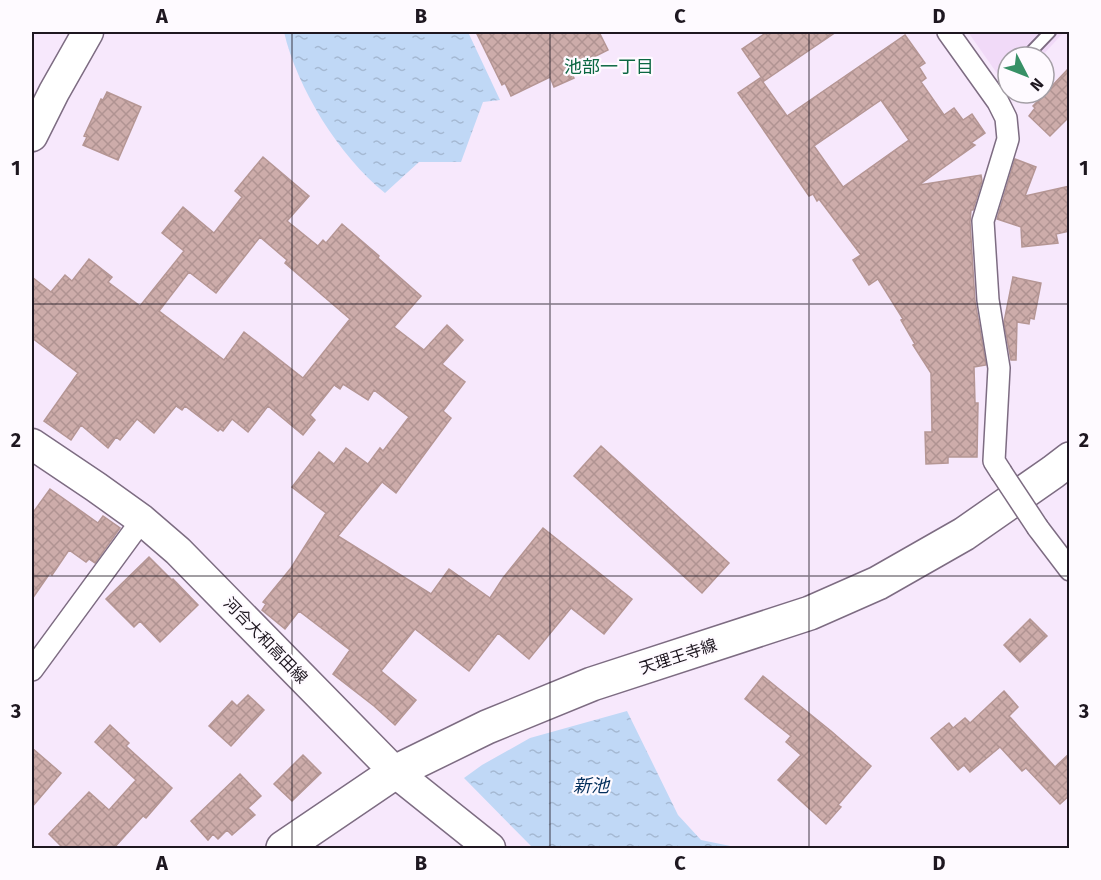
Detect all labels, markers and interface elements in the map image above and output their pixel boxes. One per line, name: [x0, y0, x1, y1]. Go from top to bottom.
text: A: [155, 4, 169, 28]
text: B: [415, 4, 427, 28]
text: C: [674, 4, 686, 28]
text: D: [932, 4, 946, 28]
north arrow: [996, 45, 1056, 105]
district label: 池部一丁目: [564, 56, 654, 78]
text: N: [1026, 74, 1047, 95]
text: 1: [11, 156, 21, 180]
text: 1: [1079, 156, 1089, 180]
text: 2: [11, 428, 21, 452]
text: 2: [1079, 428, 1089, 452]
street label: 河合大和高田線: [220, 593, 311, 687]
street label: 天理王寺線: [637, 635, 719, 678]
text: 3: [10, 699, 21, 723]
text: 3: [1078, 699, 1089, 723]
water label: 新池: [573, 775, 611, 797]
text: A: [155, 851, 169, 875]
text: B: [415, 851, 427, 875]
text: C: [674, 851, 686, 875]
text: D: [932, 851, 946, 875]

